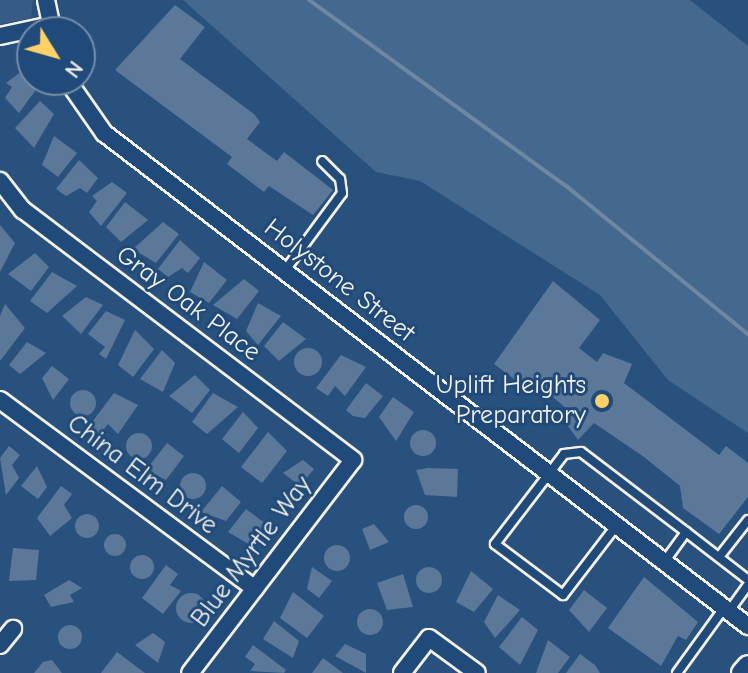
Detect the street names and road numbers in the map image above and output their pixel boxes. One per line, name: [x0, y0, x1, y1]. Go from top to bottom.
street label: Holystone Street: [258, 213, 420, 349]
street label: Gray Oak Place: [110, 240, 266, 368]
street label: China Elm Drive: [61, 408, 223, 542]
street label: Blue Myrtle Way: [185, 470, 319, 634]

